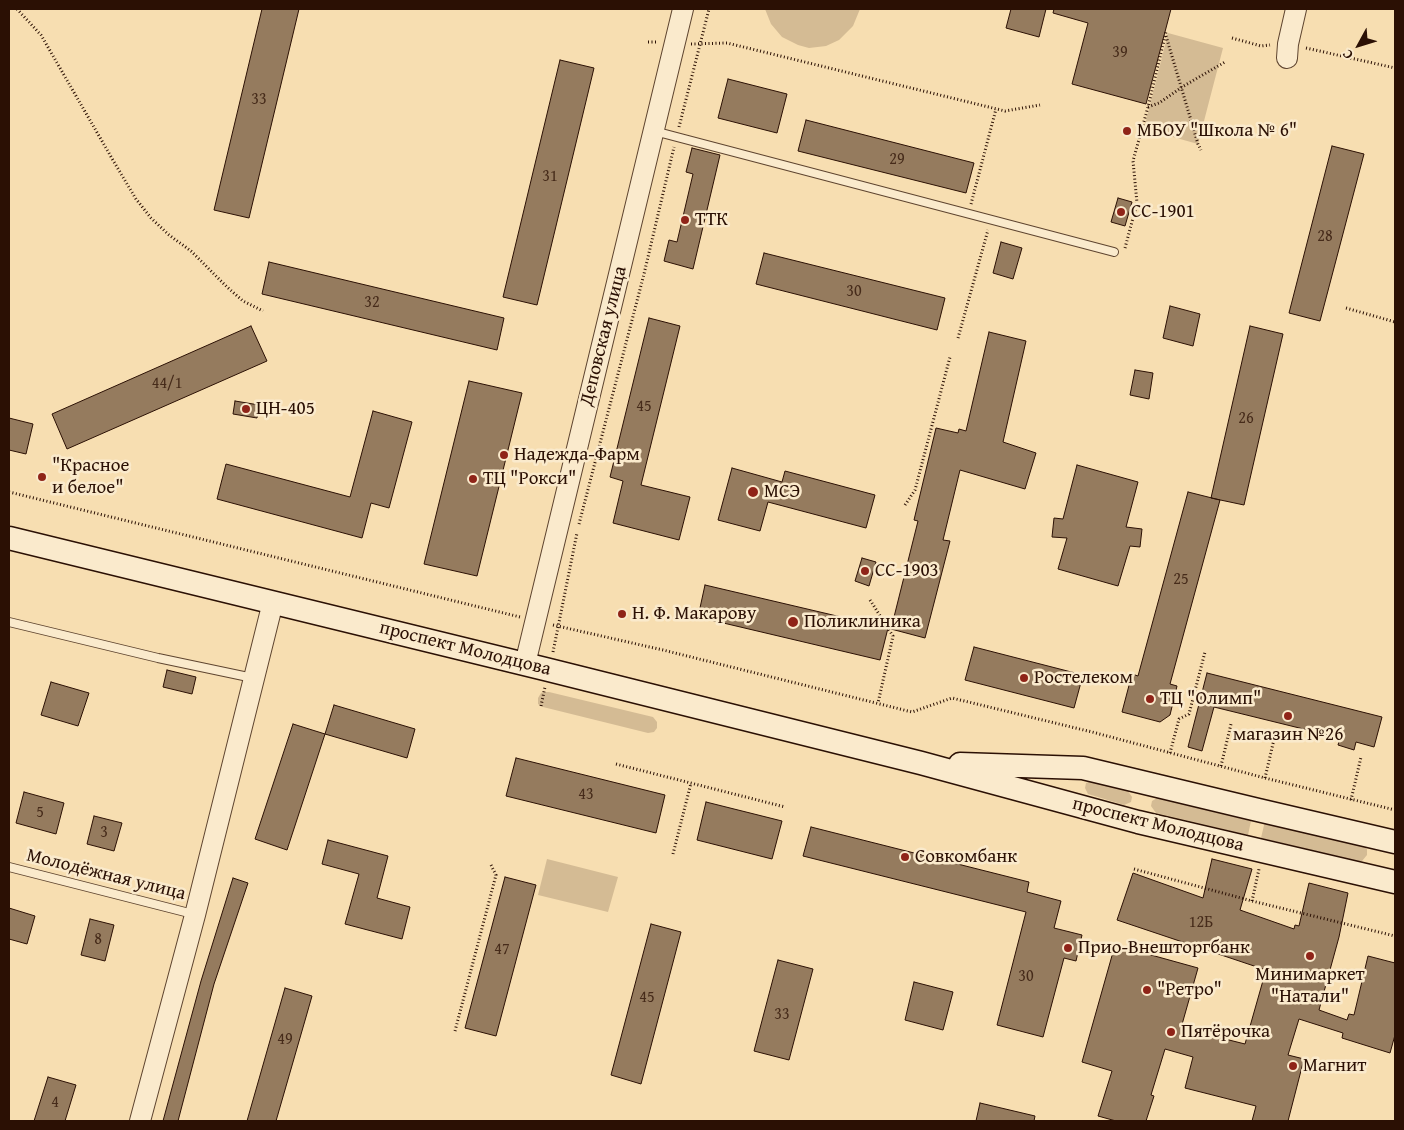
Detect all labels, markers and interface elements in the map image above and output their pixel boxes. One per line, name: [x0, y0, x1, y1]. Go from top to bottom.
north arrow: [1334, 20, 1384, 70]
house number: 39: [1112, 43, 1128, 63]
text: С: [1337, 45, 1358, 64]
house number: 33: [251, 90, 267, 110]
place label: МБОУ "Школа № 6": [1137, 120, 1297, 142]
marker: МБОУ "Школа № 6": [1121, 125, 1133, 137]
house number: 29: [889, 150, 905, 170]
house number: 31: [542, 167, 558, 187]
place label: СС-1901: [1131, 201, 1195, 223]
marker: СС-1901: [1115, 206, 1127, 218]
place label: ТТК: [695, 209, 728, 231]
marker: ТТК: [679, 214, 691, 226]
house number: 28: [1317, 227, 1333, 247]
street label: Деповская улица: [576, 264, 632, 408]
house number: 30: [846, 282, 862, 302]
house number: 32: [364, 293, 380, 313]
house number: 44/1: [152, 374, 182, 394]
house number: 45: [636, 397, 652, 417]
place label: ЦН-405: [256, 398, 315, 420]
marker: ЦН-405: [240, 403, 252, 415]
house number: 26: [1238, 409, 1254, 429]
place label: Надежда-Фарм: [514, 444, 640, 466]
marker: Надежда-Фарм: [498, 449, 510, 461]
place label: "Красное и белое": [52, 455, 129, 499]
place label: ТЦ "Рокси": [483, 468, 576, 490]
marker: "Красное и белое": [36, 471, 48, 483]
marker: ТЦ "Рокси": [467, 473, 479, 485]
place label: МСЭ: [764, 481, 800, 503]
marker: МСЭ: [746, 485, 760, 499]
place label: СС-1903: [875, 560, 939, 582]
marker: СС-1903: [859, 565, 871, 577]
house number: 25: [1173, 570, 1189, 590]
place label: Н. Ф. Макарову: [632, 603, 756, 625]
marker: Н. Ф. Макарову: [616, 608, 628, 620]
place label: Поликлиника: [804, 611, 921, 633]
marker: Поликлиника: [786, 615, 800, 629]
street label: проспект Молодцова: [377, 617, 553, 681]
place label: Ростелеком: [1034, 667, 1133, 689]
marker: Ростелеком: [1018, 672, 1030, 684]
place label: ТЦ "Олимп": [1160, 688, 1261, 710]
marker: ТЦ "Олимп": [1144, 693, 1156, 705]
marker: магазин №26: [1282, 710, 1294, 722]
place label: магазин №26: [1233, 724, 1343, 746]
house number: 43: [578, 785, 594, 805]
street label: проспект Молодцова: [1070, 793, 1246, 857]
house number: 5: [36, 803, 44, 823]
house number: 3: [100, 823, 108, 843]
street label: Молодёжная улица: [24, 844, 188, 906]
place label: Совкомбанк: [915, 846, 1017, 868]
marker: Совкомбанк: [899, 851, 911, 863]
house number: 12Б: [1189, 913, 1213, 933]
house number: 8: [94, 930, 102, 950]
place label: Прио-Внешторгбанк: [1078, 937, 1250, 959]
house number: 47: [494, 940, 510, 960]
marker: Прио-Внешторгбанк: [1062, 942, 1074, 954]
marker: Минимаркет "Натали": [1304, 950, 1316, 962]
place label: Минимаркет "Натали": [1255, 964, 1365, 1008]
house number: 30: [1018, 967, 1034, 987]
place label: "Ретро": [1157, 979, 1222, 1001]
marker: "Ретро": [1141, 984, 1153, 996]
house number: 45: [639, 988, 655, 1008]
house number: 33: [774, 1005, 790, 1025]
place label: Пятёрочка: [1181, 1021, 1270, 1043]
marker: Пятёрочка: [1165, 1026, 1177, 1038]
house number: 49: [277, 1030, 293, 1050]
place label: Магнит: [1303, 1055, 1366, 1077]
marker: Магнит: [1287, 1060, 1299, 1072]
house number: 4: [51, 1093, 59, 1113]

